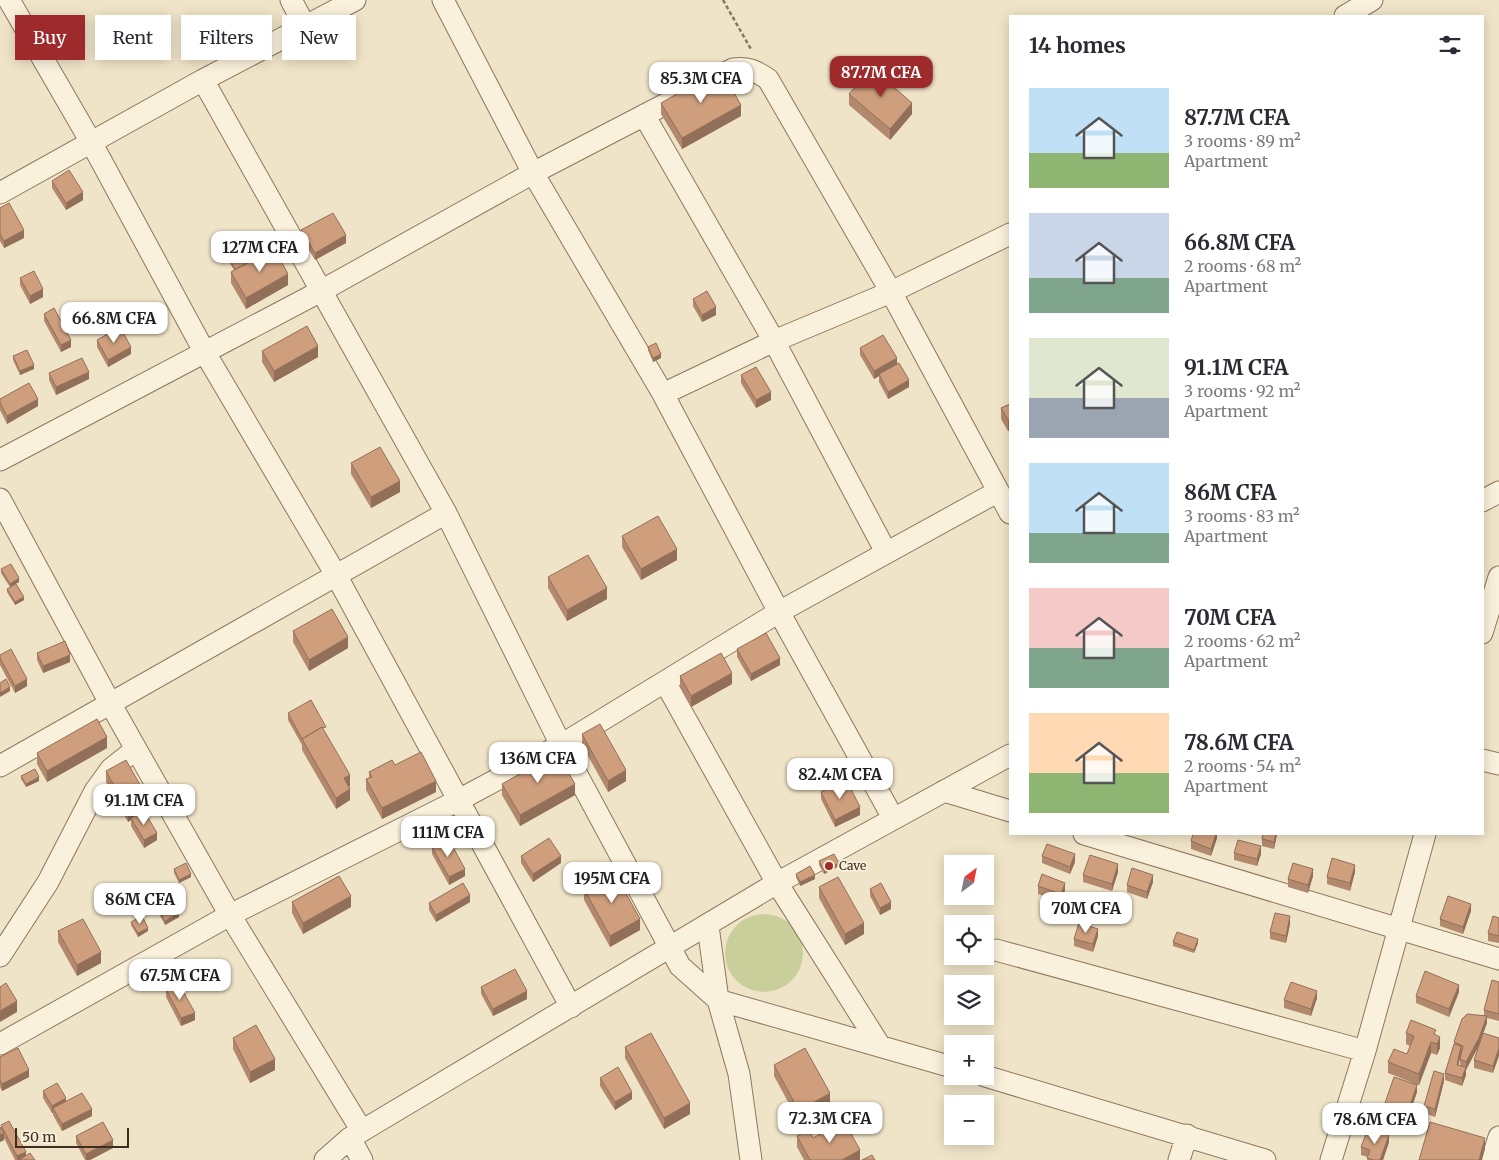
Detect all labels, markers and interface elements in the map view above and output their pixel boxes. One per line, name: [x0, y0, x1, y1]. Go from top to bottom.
chip: Buy: [15, 15, 85, 60]
chip: Rent: [95, 15, 171, 60]
chip: Filters: [181, 15, 272, 60]
chip: New: [282, 15, 356, 60]
icon: filters: [1436, 31, 1464, 59]
text: 14 homes: [1029, 32, 1126, 59]
pin: 87.7M CFA: [824, 56, 938, 98]
pin: 85.3M CFA: [644, 62, 758, 104]
text: 87.7M CFA: [841, 62, 921, 82]
text: 85.3M CFA: [660, 68, 742, 88]
text: 87.7M CFA: [1184, 104, 1290, 131]
icon: home: [1069, 108, 1129, 168]
text: 3 rooms · 89 m²: [1184, 131, 1301, 151]
text: Apartment: [1184, 151, 1268, 171]
text: 66.8M CFA: [1184, 229, 1295, 256]
pin: 127M CFA: [208, 230, 312, 273]
icon: home: [1069, 233, 1129, 293]
text: 127M CFA: [222, 237, 298, 257]
text: 2 rooms · 68 m²: [1184, 256, 1301, 276]
text: Apartment: [1184, 276, 1268, 296]
pin: 66.8M CFA: [57, 302, 171, 344]
text: 66.8M CFA: [72, 308, 156, 328]
text: 91.1M CFA: [1184, 354, 1288, 381]
icon: home: [1069, 358, 1129, 418]
text: 3 rooms · 92 m²: [1184, 381, 1300, 401]
text: Apartment: [1184, 401, 1268, 421]
text: 86M CFA: [1184, 479, 1276, 506]
icon: home: [1069, 483, 1129, 543]
text: 3 rooms · 83 m²: [1184, 506, 1300, 526]
text: Apartment: [1184, 526, 1268, 546]
text: 70M CFA: [1184, 604, 1276, 631]
icon: home: [1069, 608, 1129, 668]
text: 2 rooms · 62 m²: [1184, 631, 1301, 651]
text: Apartment: [1184, 651, 1268, 671]
text: 78.6M CFA: [1184, 729, 1294, 756]
icon: home: [1069, 733, 1129, 793]
pin: 136M CFA: [486, 742, 590, 784]
text: 136M CFA: [500, 748, 576, 768]
text: 2 rooms · 54 m²: [1184, 756, 1301, 776]
pin: 82.4M CFA: [783, 758, 897, 800]
text: 82.4M CFA: [798, 764, 882, 784]
text: Apartment: [1184, 776, 1268, 796]
pin: 91.1M CFA: [87, 784, 201, 826]
text: 91.1M CFA: [104, 790, 184, 810]
pin: 111M CFA: [396, 816, 500, 858]
text: 111M CFA: [412, 822, 484, 842]
north arrow: [944, 855, 994, 905]
map controls: [944, 855, 994, 1145]
place label: Cave: [839, 858, 866, 873]
marker: Cave: [823, 860, 835, 872]
pin: 195M CFA: [560, 862, 664, 904]
text: 195M CFA: [574, 868, 650, 888]
pin: 86M CFA: [94, 882, 186, 925]
text: 86M CFA: [105, 889, 175, 909]
pin: 70M CFA: [1040, 892, 1132, 934]
text: 70M CFA: [1051, 898, 1121, 918]
button: locate: [944, 915, 994, 965]
pin: 67.5M CFA: [123, 958, 237, 1001]
text: 67.5M CFA: [140, 965, 220, 985]
button: layers: [944, 975, 994, 1025]
button: +: [944, 1035, 994, 1085]
button: −: [944, 1095, 994, 1145]
pin: 72.3M CFA: [773, 1102, 887, 1144]
pin: 78.6M CFA: [1318, 1102, 1432, 1145]
text: 72.3M CFA: [789, 1108, 871, 1128]
text: 78.6M CFA: [1333, 1109, 1417, 1129]
scale bar: [15, 1125, 129, 1148]
text: 50 m: [22, 1128, 56, 1146]

